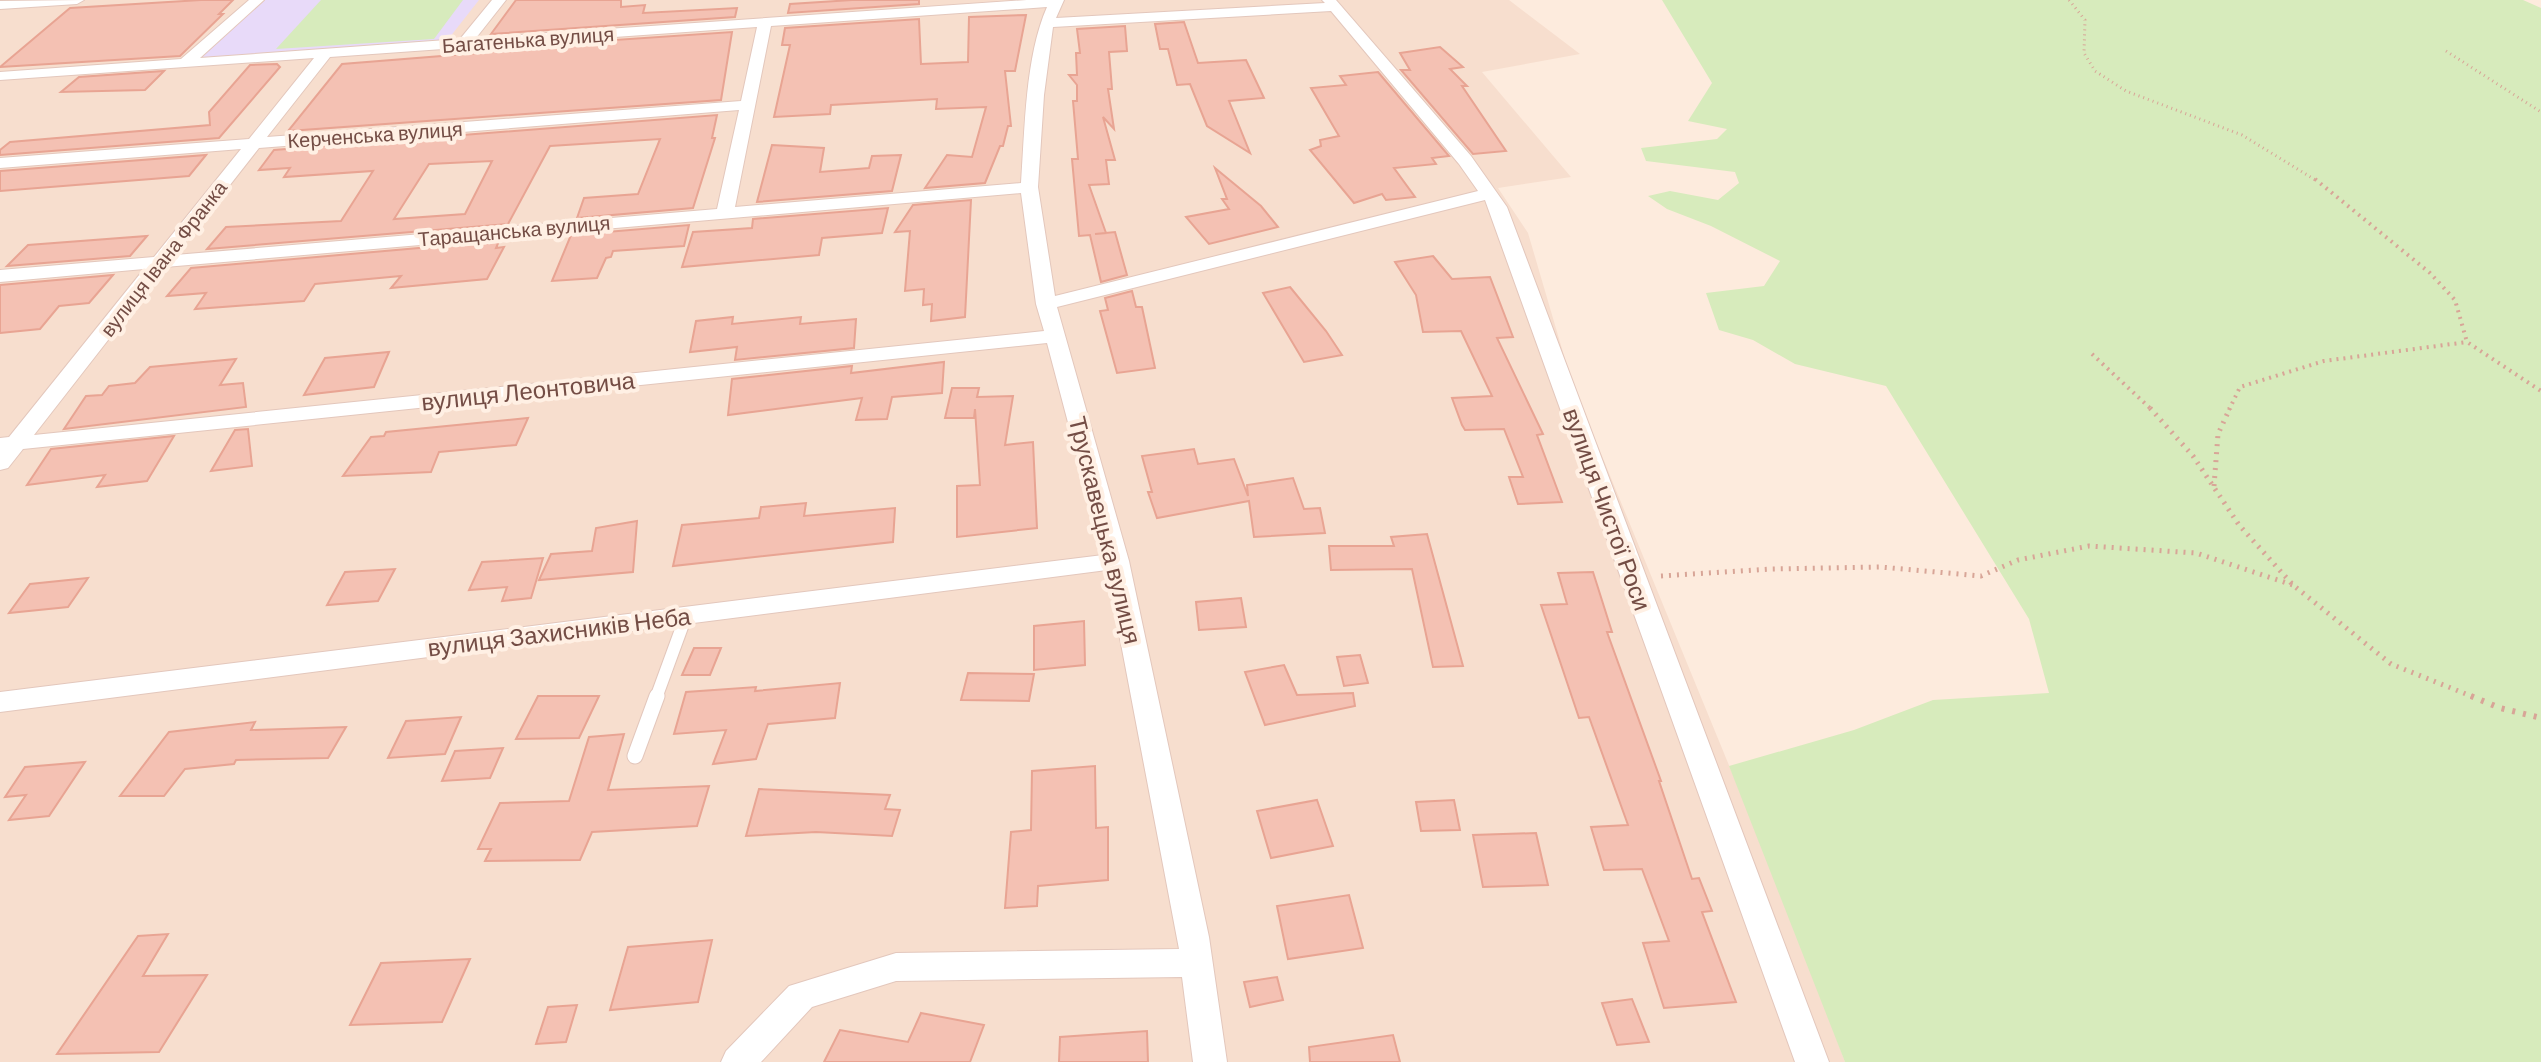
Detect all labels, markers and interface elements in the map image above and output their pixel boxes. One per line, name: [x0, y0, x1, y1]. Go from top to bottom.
street label: Багатенька вулиця: [441, 21, 615, 57]
street label: Керченська вулиця: [287, 116, 463, 152]
street label: вулиця Івана Франка: [95, 175, 232, 341]
street label: Таращанська вулиця: [417, 210, 611, 250]
street label: вулиця Леонтовича: [420, 364, 637, 416]
street label: вулиця Чистої Роси: [1558, 404, 1658, 614]
street label: Трускавецька вулиця: [1064, 413, 1148, 647]
street label: вулиця Захисників Неба: [426, 600, 693, 662]

